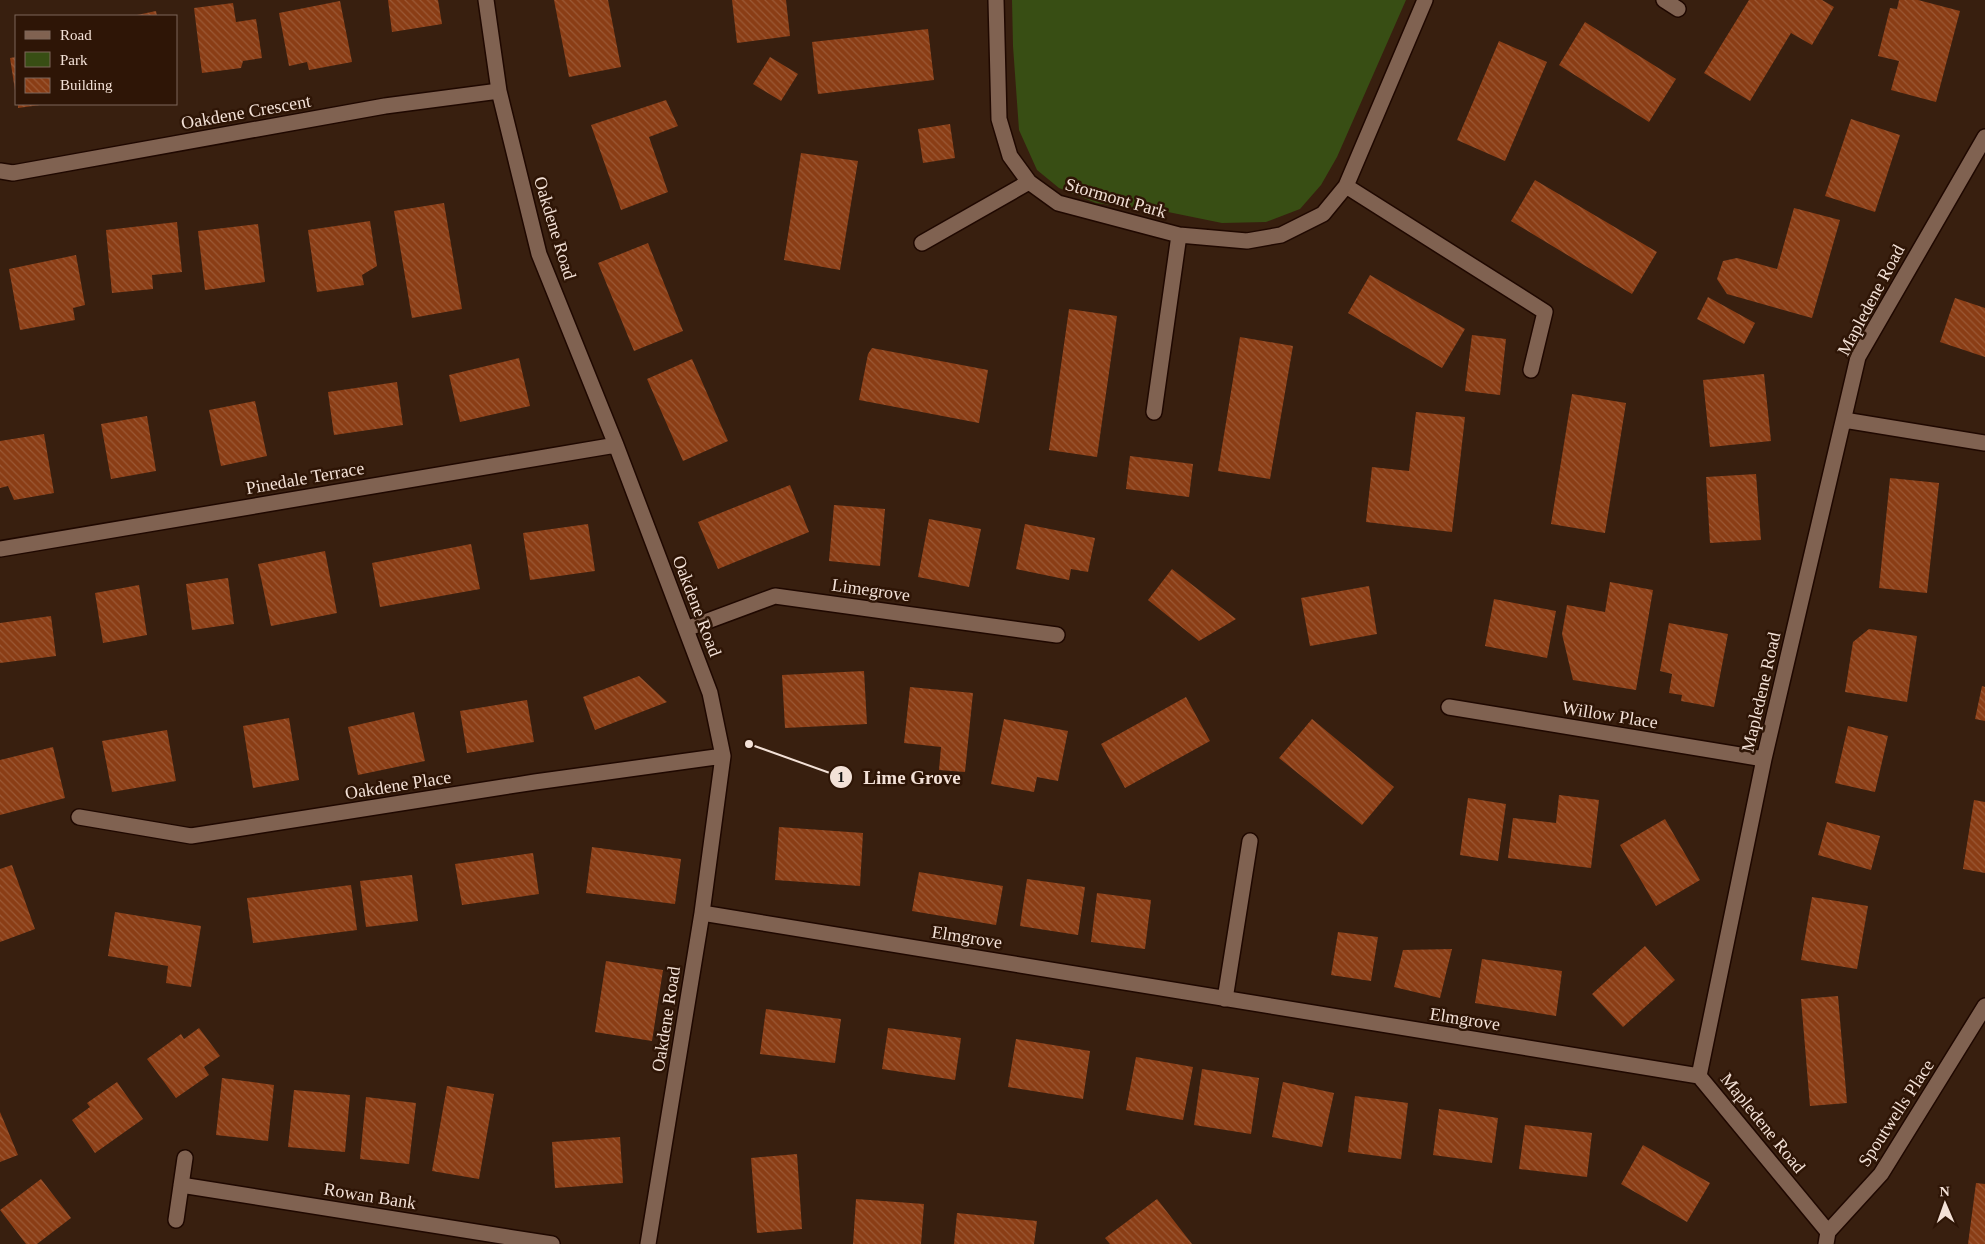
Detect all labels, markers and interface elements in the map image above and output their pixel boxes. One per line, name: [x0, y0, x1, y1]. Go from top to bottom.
legend: [15, 15, 178, 105]
text: Road: [60, 27, 92, 43]
text: Park: [60, 52, 88, 68]
text: Building: [60, 77, 113, 93]
street label: Oakdene Crescent: [180, 91, 312, 133]
street label: Oakdene Road: [530, 174, 580, 282]
street label: Stormont Park: [1063, 174, 1169, 222]
street label: Mapledene Road: [1833, 241, 1909, 359]
street label: Pinedale Terrace: [244, 458, 366, 498]
street label: Oakdene Road: [669, 553, 725, 659]
street label: Limegrove: [831, 575, 911, 605]
street label: Mapledene Road: [1737, 630, 1785, 754]
street label: Willow Place: [1561, 698, 1659, 732]
callout: Lime Grove: [828, 760, 970, 794]
street label: Oakdene Place: [343, 767, 453, 803]
text: Lime Grove: [863, 767, 961, 788]
text: 1: [837, 769, 845, 785]
street label: Elmgrove: [930, 922, 1004, 952]
street label: Oakdene Road: [648, 965, 684, 1073]
street label: Elmgrove: [1428, 1004, 1502, 1034]
street label: Spoutwells Place: [1854, 1056, 1938, 1170]
street label: Mapledene Road: [1717, 1069, 1809, 1177]
street label: Rowan Bank: [322, 1179, 418, 1213]
north arrow: [1920, 1179, 1970, 1229]
text: N: [1939, 1184, 1950, 1199]

